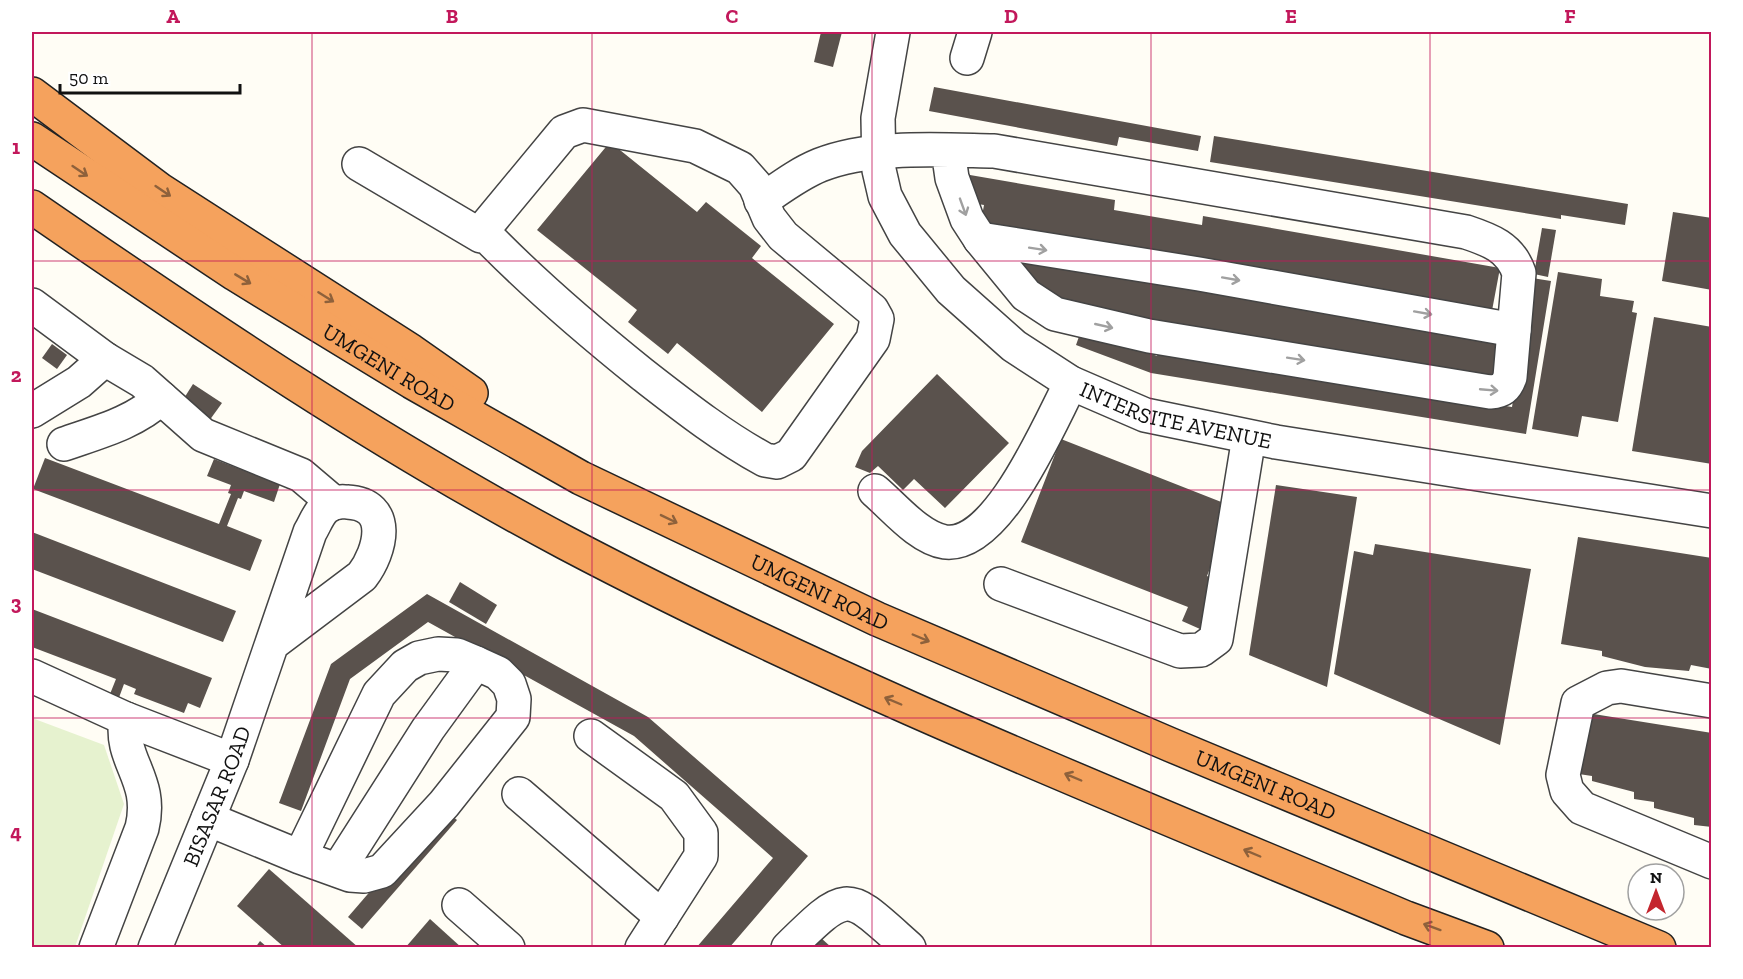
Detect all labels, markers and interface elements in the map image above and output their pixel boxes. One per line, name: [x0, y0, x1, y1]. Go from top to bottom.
text: A: [166, 4, 180, 28]
text: B: [446, 4, 458, 28]
text: C: [726, 4, 739, 28]
text: D: [1004, 4, 1018, 28]
text: E: [1285, 4, 1297, 28]
text: F: [1564, 4, 1576, 28]
scale bar: [60, 57, 240, 95]
text: 50 m: [69, 67, 109, 89]
text: 1: [12, 135, 20, 159]
one-way arrow: [72, 165, 88, 177]
one-way arrow: [154, 185, 170, 197]
one-way arrow: [958, 197, 969, 216]
one-way arrow: [1028, 243, 1047, 254]
one-way arrow: [234, 273, 251, 285]
one-way arrow: [1220, 274, 1240, 285]
one-way arrow: [318, 291, 335, 304]
one-way arrow: [1412, 308, 1432, 319]
street label: UMGENI ROAD: [318, 317, 460, 417]
one-way arrow: [1094, 320, 1113, 332]
one-way arrow: [1286, 353, 1306, 364]
text: 2: [11, 363, 22, 387]
street label: INTERSITE AVENUE: [1076, 375, 1274, 454]
one-way arrow: [1478, 385, 1498, 396]
one-way arrow: [659, 513, 677, 525]
street label: UMGENI ROAD: [746, 547, 893, 636]
text: 3: [11, 591, 22, 615]
one-way arrow: [911, 633, 929, 644]
one-way arrow: [884, 695, 903, 706]
street label: BISASAR ROAD: [176, 722, 256, 870]
street label: UMGENI ROAD: [1191, 743, 1340, 826]
one-way arrow: [1064, 771, 1082, 782]
text: 4: [10, 820, 22, 844]
one-way arrow: [1244, 847, 1262, 858]
north arrow: [1626, 862, 1686, 922]
text: N: [1650, 868, 1662, 887]
one-way arrow: [1424, 921, 1442, 932]

